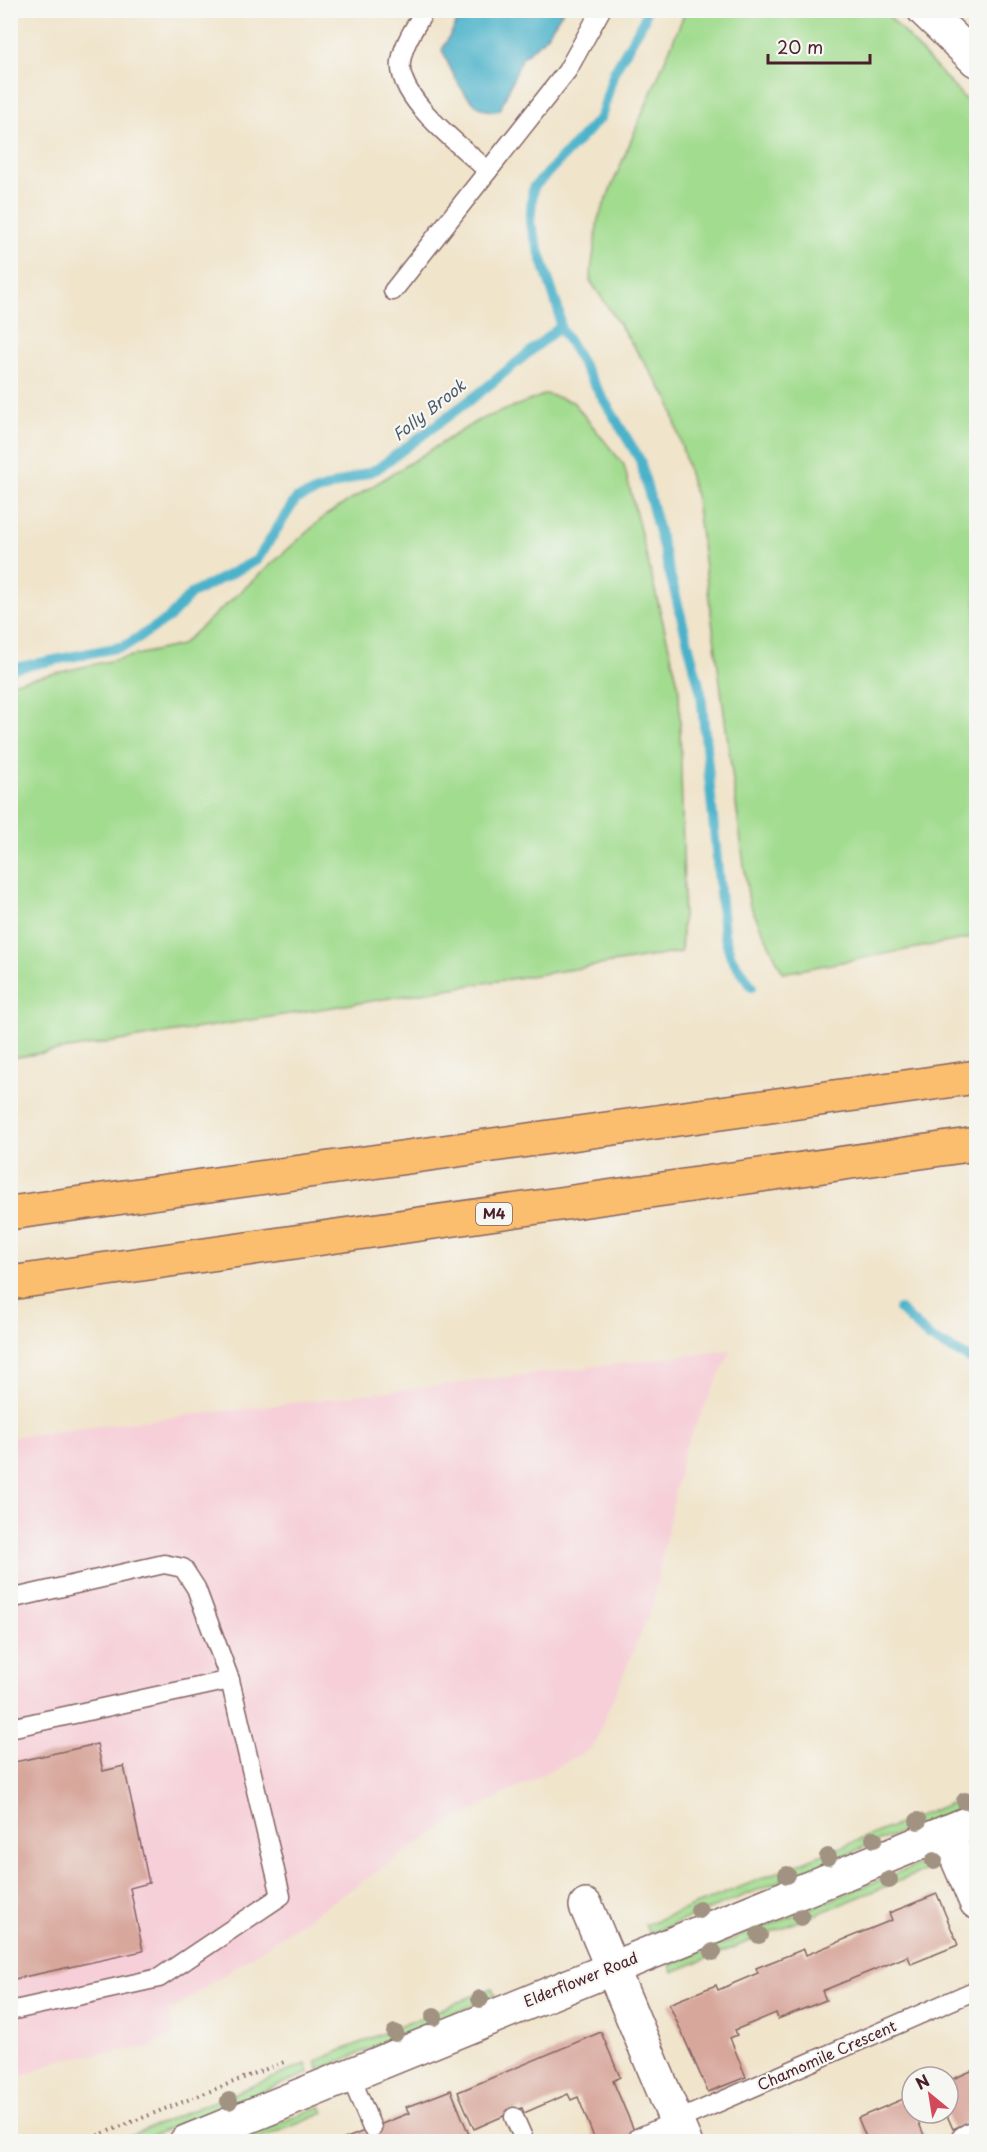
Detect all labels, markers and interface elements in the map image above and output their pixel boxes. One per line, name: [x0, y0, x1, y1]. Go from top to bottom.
scale bar: [768, 27, 870, 65]
text: 20 m: [777, 33, 823, 60]
water label: Folly Brook: [387, 372, 471, 446]
road number: M4: [476, 1203, 512, 1225]
street label: Elderflower Road: [520, 1945, 641, 2012]
street label: Chamomile Crescent: [753, 2014, 900, 2096]
north arrow: [900, 2065, 960, 2125]
text: N: [911, 2068, 933, 2095]

